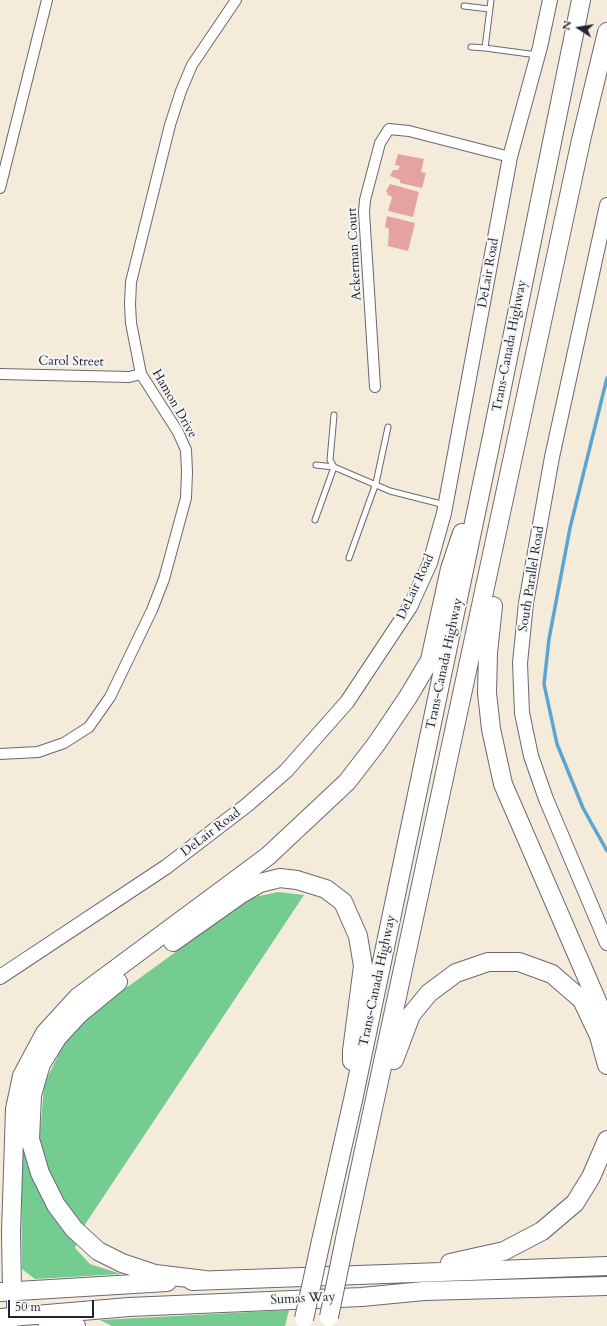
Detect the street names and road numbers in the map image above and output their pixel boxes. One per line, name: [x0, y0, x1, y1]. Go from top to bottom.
street label: Ackerman Court: [345, 207, 365, 301]
street label: DeLair Road: [475, 237, 503, 309]
street label: Trans-Canada Highway: [490, 279, 530, 413]
street label: Carol Street: [38, 354, 104, 370]
street label: Hamon Drive: [148, 367, 200, 441]
street label: South Parallel Road: [516, 525, 548, 633]
street label: DeLair Road: [394, 552, 438, 622]
street label: Trans-Canada Highway: [423, 597, 467, 731]
street label: DeLair Road: [178, 806, 244, 860]
street label: Trans-Canada Highway: [356, 914, 400, 1048]
street label: Sumas Way: [270, 1290, 336, 1308]

